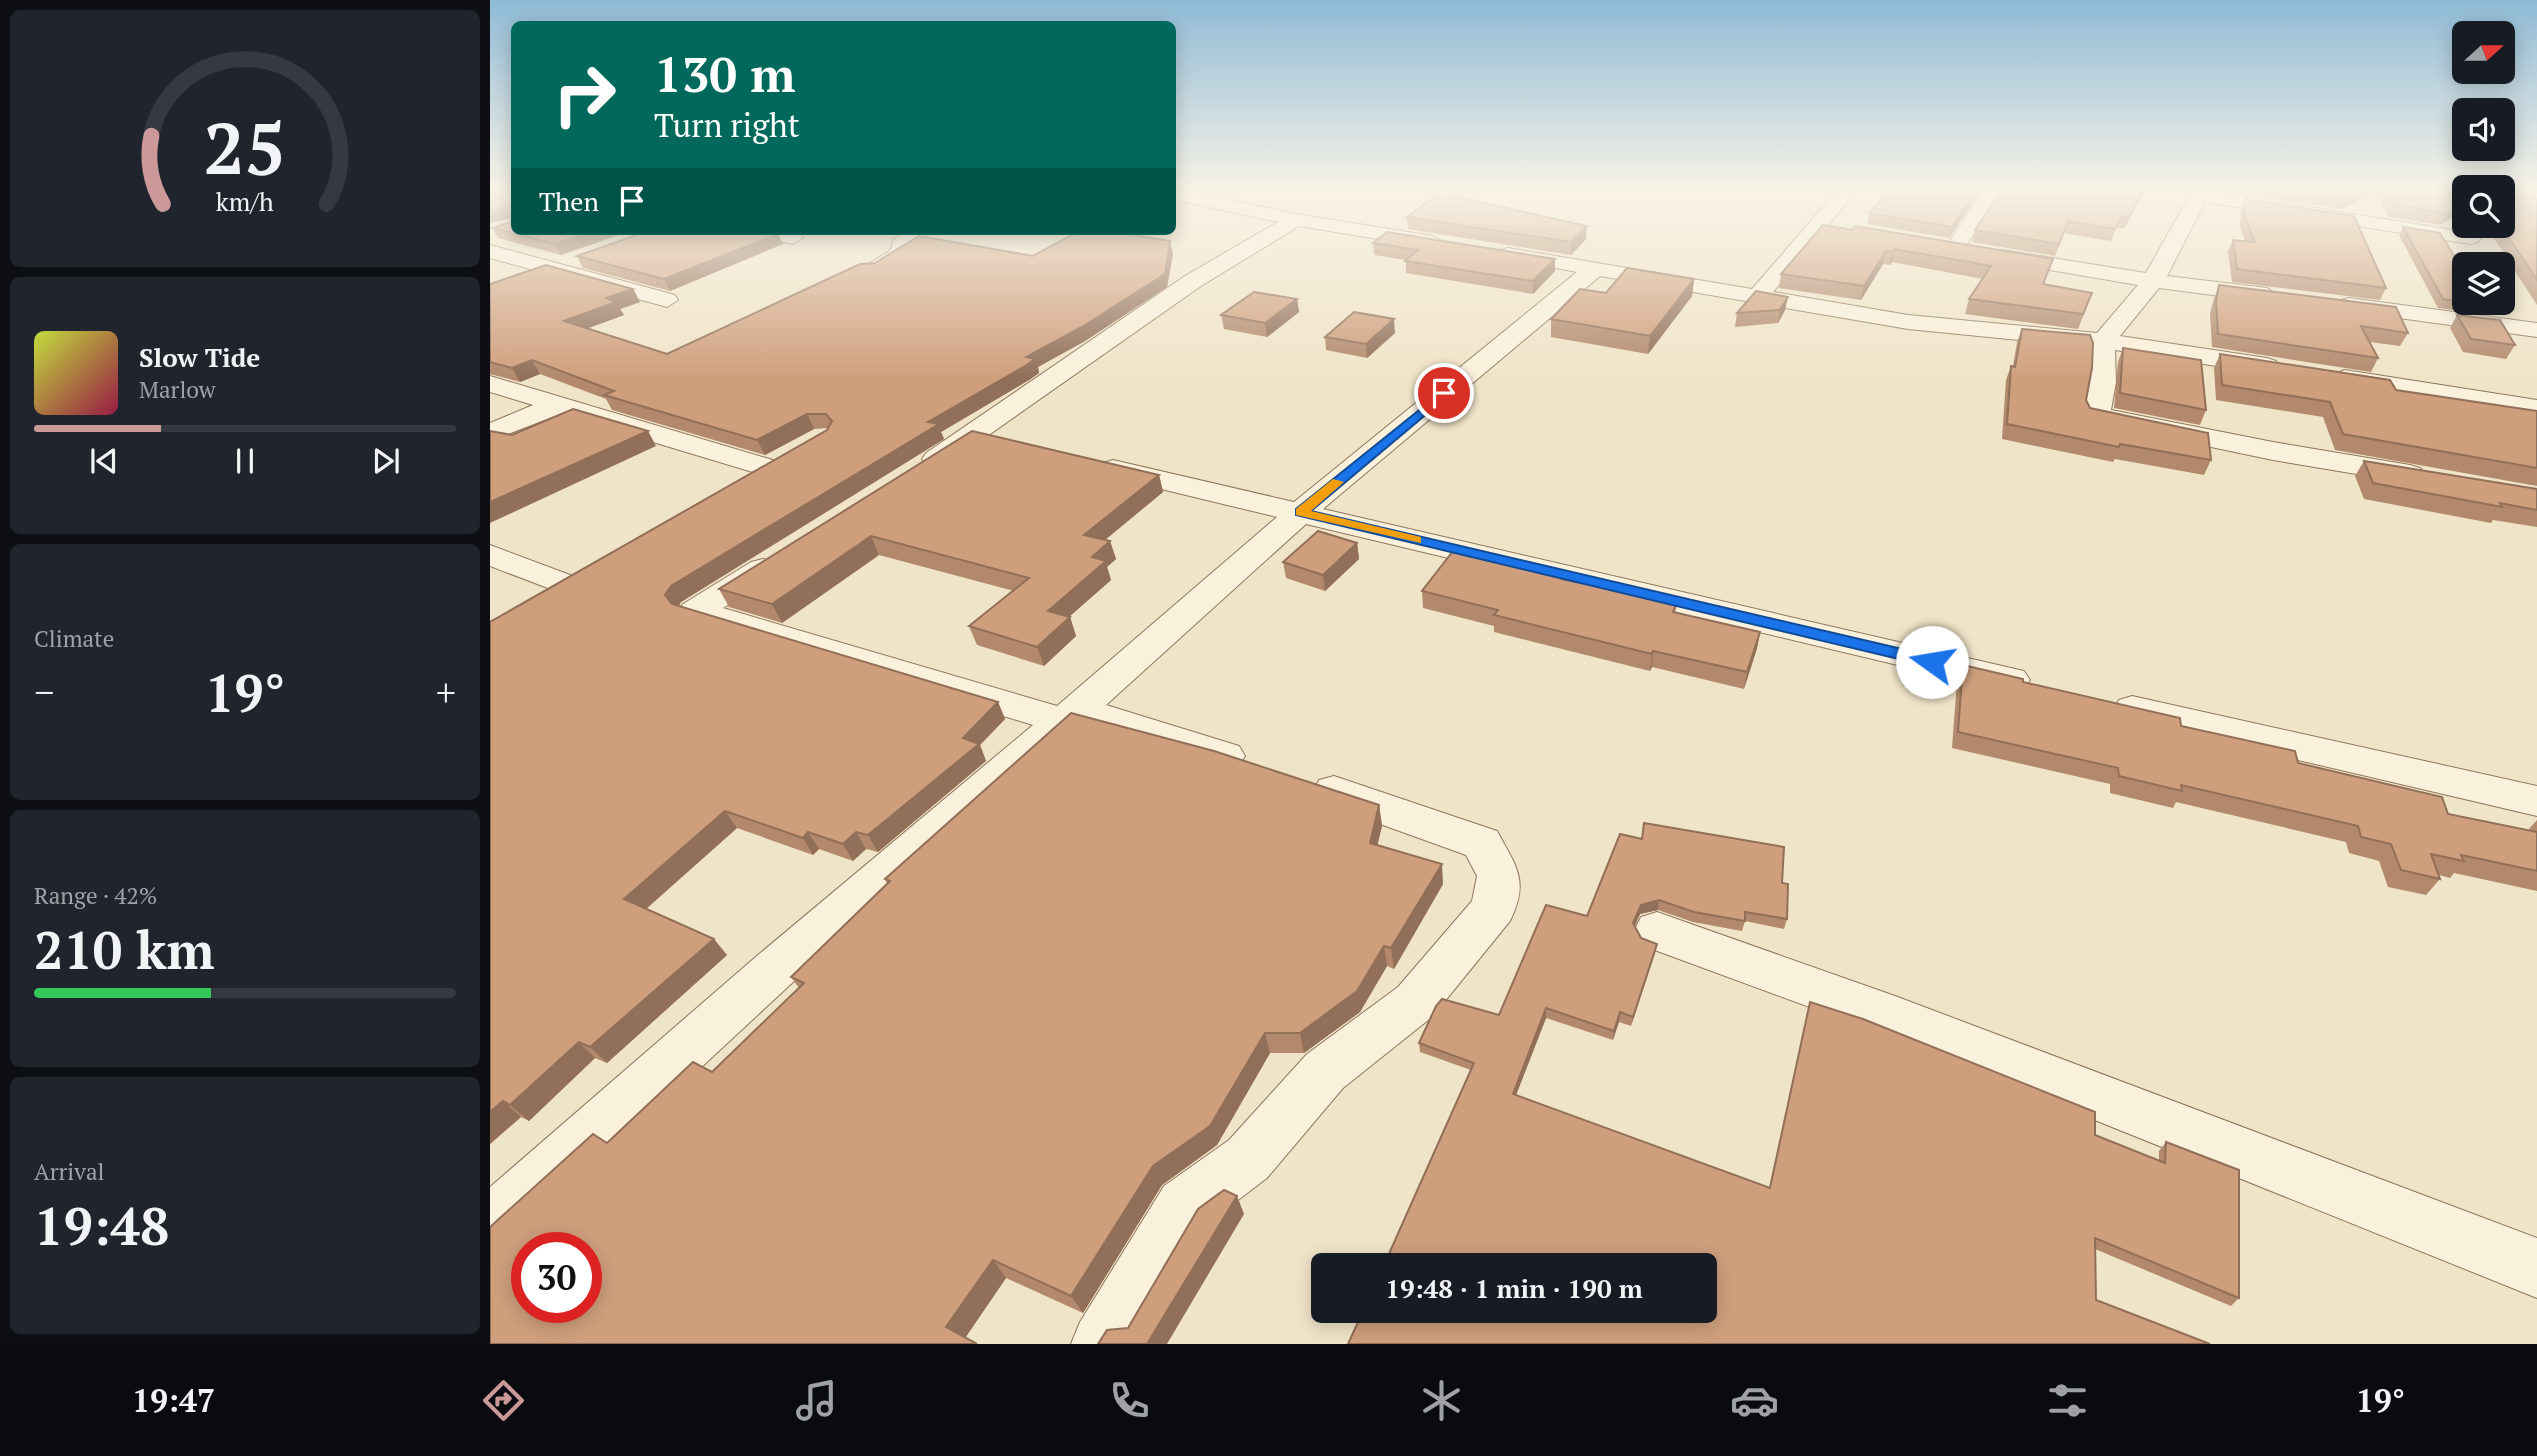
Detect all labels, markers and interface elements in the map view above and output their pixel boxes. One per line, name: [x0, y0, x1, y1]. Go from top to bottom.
north arrow: [2452, 21, 2515, 84]
map controls: [2452, 21, 2515, 315]
text: 130 m: [654, 41, 796, 106]
icon: right: [539, 49, 630, 140]
button: sound: [2452, 98, 2515, 161]
text: 25: [204, 99, 286, 196]
text: Turn right: [654, 104, 800, 146]
button: search: [2452, 175, 2515, 238]
icon: arrive: [613, 182, 651, 220]
text: Then: [539, 184, 599, 218]
text: km/h: [216, 185, 274, 218]
button: layers: [2452, 252, 2515, 315]
text: Slow Tide: [139, 340, 260, 374]
pin: [1414, 363, 1474, 423]
text: Marlow: [139, 374, 216, 405]
icon: arrive: [1425, 374, 1463, 412]
icon: previous: [85, 442, 123, 480]
icon: pause: [226, 442, 264, 480]
icon: next: [367, 442, 405, 480]
text: Climate: [34, 623, 114, 654]
position arrow: [1895, 625, 1969, 699]
text: 19°: [205, 658, 285, 727]
text: −: [34, 667, 54, 717]
text: +: [436, 667, 456, 717]
text: Range · 42%: [34, 880, 157, 911]
text: 210 km: [34, 915, 215, 984]
text: Arrival: [34, 1156, 105, 1187]
text: 19:48: [34, 1191, 169, 1260]
speed limit sign: 30: [511, 1232, 602, 1323]
text: 19:48 · 1 min · 190 m: [1385, 1271, 1643, 1305]
icon: directions: [479, 1376, 528, 1425]
icon: music: [792, 1376, 841, 1425]
icon: phone: [1105, 1376, 1154, 1425]
icon: climate: [1417, 1376, 1466, 1425]
icon: car: [1730, 1376, 1779, 1425]
icon: filters: [2043, 1376, 2092, 1425]
text: 19:47: [132, 1379, 215, 1421]
text: 19°: [2356, 1379, 2405, 1421]

